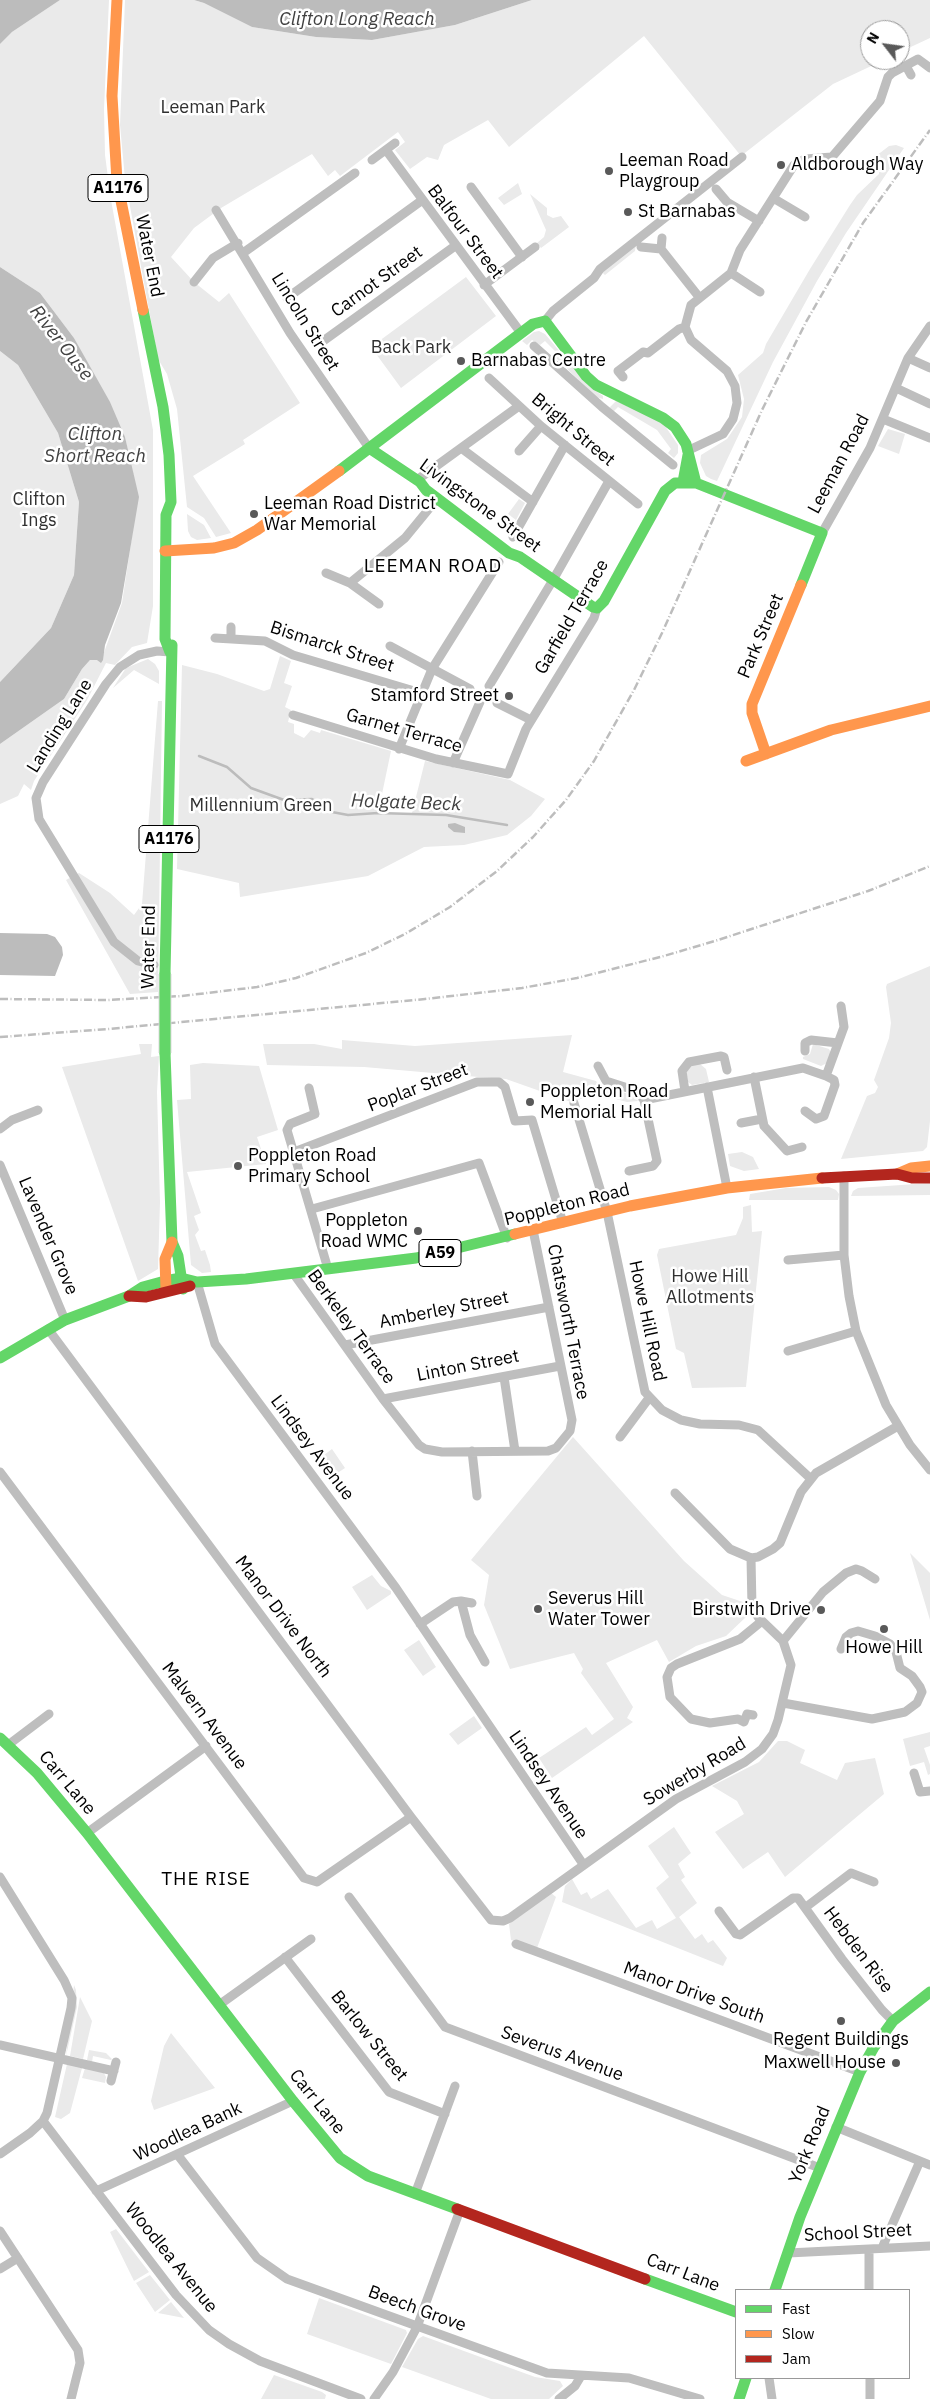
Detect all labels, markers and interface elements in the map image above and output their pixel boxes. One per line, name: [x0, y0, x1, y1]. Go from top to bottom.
water label: Clifton Long Reach: [279, 9, 435, 31]
north arrow: [860, 20, 910, 70]
text: N: [863, 29, 883, 47]
park label: Leeman Park: [161, 97, 265, 119]
place label: Leeman Road Playgroup: [619, 150, 729, 192]
place label: Aldborough Way: [791, 154, 924, 176]
marker: Aldborough Way: [775, 159, 787, 171]
marker: Leeman Road Playgroup: [603, 165, 615, 177]
road number: A1176: [88, 174, 148, 202]
street label: Balfour Street: [423, 181, 507, 283]
place label: St Barnabas: [638, 201, 736, 223]
marker: St Barnabas: [622, 206, 634, 218]
street label: Water End: [130, 213, 168, 299]
street label: Carnot Street: [327, 242, 427, 322]
street label: Lincoln Street: [266, 269, 344, 375]
water label: River Ouse: [25, 301, 97, 385]
park label: Back Park: [371, 337, 451, 359]
place label: Barnabas Centre: [471, 350, 606, 372]
marker: Barnabas Centre: [455, 355, 467, 367]
street label: Bright Street: [527, 389, 619, 471]
street label: Leeman Road: [804, 410, 874, 518]
water label: Clifton Short Reach: [44, 424, 146, 468]
street label: Livingstone Street: [415, 455, 545, 557]
park label: Clifton Ings: [13, 489, 65, 532]
place label: Leeman Road District War Memorial: [264, 493, 436, 536]
marker: Leeman Road District War Memorial: [248, 508, 260, 520]
district label: LEEMAN ROAD: [362, 556, 504, 578]
street label: Garfield Terrace: [530, 556, 614, 678]
street label: Park Street: [733, 590, 789, 682]
street label: Bismarck Street: [267, 617, 397, 677]
street label: Landing Lane: [23, 675, 97, 777]
place label: Stamford Street: [370, 685, 499, 707]
marker: Stamford Street: [503, 690, 515, 702]
street label: Garnet Terrace: [343, 704, 465, 758]
water label: Holgate Beck: [351, 790, 461, 816]
park label: Millennium Green: [190, 795, 332, 817]
road number: A1176: [139, 826, 199, 852]
street label: Water End: [137, 905, 161, 989]
street label: Poplar Street: [365, 1059, 471, 1117]
place label: Poppleton Road Memorial Hall: [540, 1081, 668, 1124]
marker: Poppleton Road Memorial Hall: [524, 1096, 536, 1108]
place label: Poppleton Road Primary School: [248, 1145, 376, 1188]
marker: Poppleton Road Primary School: [232, 1160, 244, 1172]
street label: Lavender Grove: [13, 1174, 83, 1298]
street label: Poppleton Road: [502, 1179, 632, 1231]
place label: Poppleton Road WMC: [321, 1210, 408, 1252]
marker: Poppleton Road WMC: [412, 1225, 424, 1237]
road number: A59: [419, 1240, 461, 1266]
street label: Chatsworth Terrace: [542, 1242, 594, 1402]
street label: Howe Hill Road: [624, 1259, 670, 1383]
street label: Berkeley Terrace: [302, 1266, 400, 1388]
park label: Howe Hill Allotments: [666, 1266, 754, 1308]
street label: Amberley Street: [377, 1287, 511, 1333]
street label: Linton Street: [415, 1345, 521, 1387]
street label: Lindsey Avenue: [265, 1391, 359, 1505]
street label: Manor Drive North: [230, 1552, 336, 1682]
place label: Severus Hill Water Tower: [548, 1588, 650, 1630]
place label: Birstwith Drive: [692, 1599, 811, 1621]
marker: Severus Hill Water Tower: [532, 1603, 544, 1615]
marker: Birstwith Drive: [815, 1604, 827, 1616]
marker: Howe Hill: [878, 1623, 890, 1635]
place label: Howe Hill: [845, 1637, 923, 1659]
street label: Malvern Avenue: [157, 1658, 251, 1774]
street label: Lindsey Avenue: [504, 1727, 592, 1843]
street label: Sowerby Road: [640, 1733, 750, 1811]
street label: Carr Lane: [34, 1747, 100, 1819]
district label: THE RISE: [160, 1869, 252, 1891]
street label: Hebden Rise: [819, 1903, 897, 1997]
street label: Manor Drive South: [620, 1957, 768, 2029]
street label: Barlow Street: [326, 1986, 412, 2086]
marker: Regent Buildings: [835, 2015, 847, 2027]
street label: Severus Avenue: [498, 2022, 626, 2086]
place label: Regent Buildings: [773, 2029, 909, 2051]
place label: Maxwell House: [763, 2052, 886, 2074]
marker: Maxwell House: [890, 2057, 902, 2069]
street label: Carr Lane: [284, 2065, 350, 2139]
street label: Woodlea Bank: [131, 2098, 245, 2166]
street label: York Road: [785, 2103, 835, 2187]
street label: Woodlea Avenue: [120, 2199, 222, 2317]
street label: School Street: [803, 2219, 913, 2247]
street label: Carr Lane: [643, 2249, 723, 2297]
street label: Beech Grove: [365, 2281, 469, 2337]
legend: [735, 2289, 910, 2379]
text: Fast: [782, 2299, 810, 2318]
text: Slow: [782, 2324, 815, 2343]
text: Jam: [782, 2349, 811, 2368]

